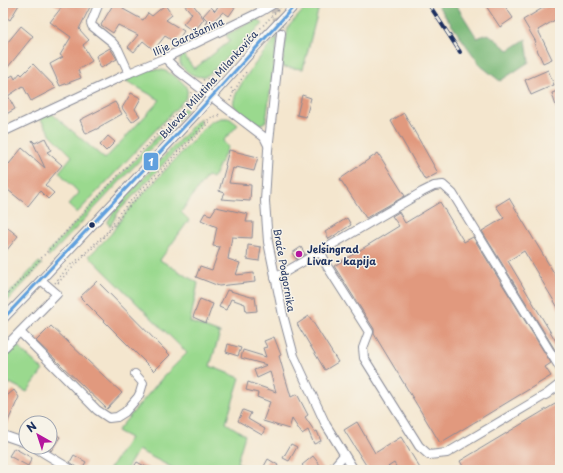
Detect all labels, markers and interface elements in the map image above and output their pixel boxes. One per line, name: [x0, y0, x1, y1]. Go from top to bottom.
street label: Ilije Garašanina: [150, 13, 226, 59]
street label: Bulevar Milutina Milankovića: [155, 26, 261, 141]
line badge: 1: [143, 152, 159, 171]
text: 1: [148, 153, 154, 170]
unlabelled marker: [87, 220, 97, 230]
street label: Braće Podgornika: [270, 227, 300, 314]
place label: Jelšingrad Livar - kapija: [307, 241, 376, 268]
marker: Jelšingrad Livar - kapija: [294, 249, 304, 259]
north arrow: [18, 415, 58, 455]
text: N: [23, 417, 40, 436]

